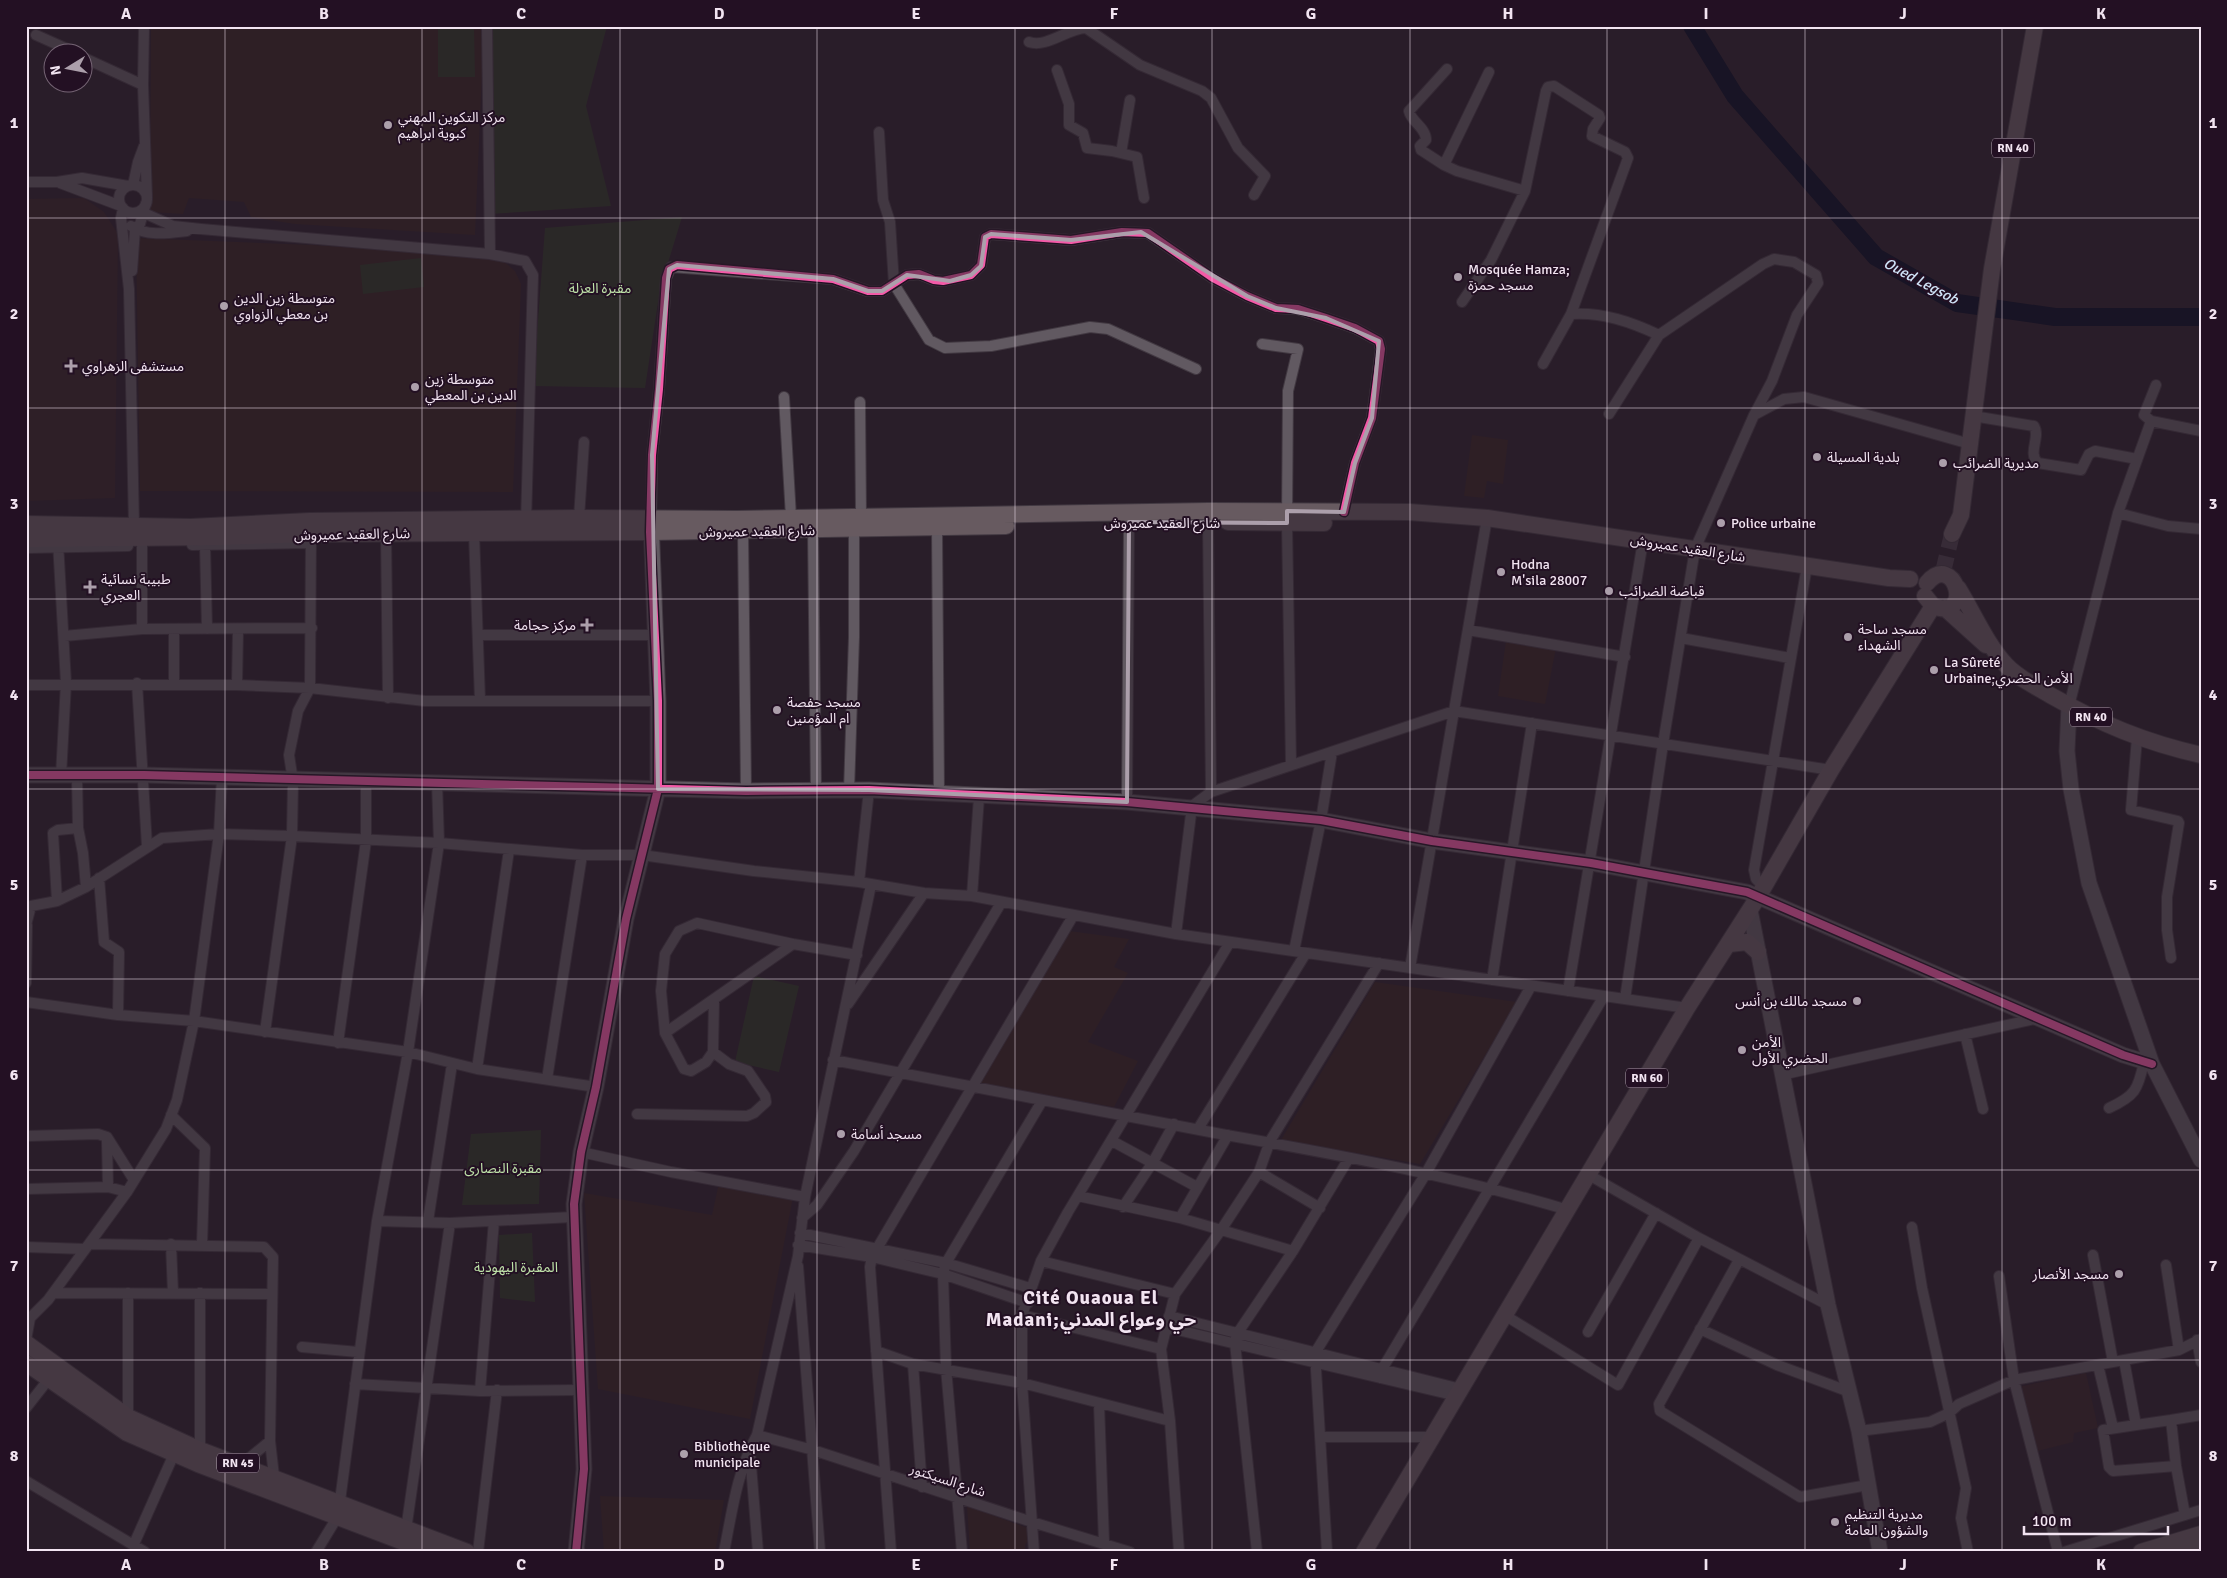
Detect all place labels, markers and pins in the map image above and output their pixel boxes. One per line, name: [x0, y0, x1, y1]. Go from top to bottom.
place label: مركز التكوين المهني كبوية ابراهيم: [398, 109, 505, 144]
marker: مركز التكوين المهني كبوية ابراهيم: [382, 119, 394, 131]
place label: Mosquée Hamza; مسجد حمزة: [1468, 261, 1570, 294]
marker: Mosquée Hamza; مسجد حمزة: [1452, 271, 1464, 283]
place label: متوسطة زين الدين بن معطي الزواوي: [234, 290, 335, 325]
marker: متوسطة زين الدين بن معطي الزواوي: [218, 300, 230, 312]
place label: مستشفى الزهراوي: [82, 358, 184, 377]
marker: مستشفى الزهراوي: [64, 359, 78, 373]
place label: متوسطة زين الدين بن المعطي: [425, 371, 517, 406]
marker: متوسطة زين الدين بن المعطي: [409, 381, 421, 393]
place label: بلدية المسيلة: [1827, 449, 1900, 466]
marker: بلدية المسيلة: [1811, 451, 1823, 463]
place label: مديرية الضرائب: [1953, 455, 2039, 472]
marker: مديرية الضرائب: [1937, 457, 1949, 469]
place label: Police urbaine: [1731, 515, 1816, 532]
marker: Police urbaine: [1715, 517, 1727, 529]
place label: Hodna M'sila 28007: [1511, 556, 1587, 589]
marker: Hodna M'sila 28007: [1495, 566, 1507, 578]
place label: طبيبة نسائية العجري: [101, 571, 171, 606]
marker: طبيبة نسائية العجري: [83, 580, 97, 594]
place label: قباضة الضرائب: [1619, 583, 1705, 600]
marker: قباضة الضرائب: [1603, 585, 1615, 597]
place label: مركز حجامة: [514, 617, 576, 634]
marker: مركز حجامة: [580, 618, 594, 632]
place label: مسجد ساحة الشهداء: [1858, 621, 1927, 654]
marker: مسجد ساحة الشهداء: [1842, 631, 1854, 643]
place label: La Sûreté Urbaine;الأمن الحضري: [1944, 654, 2073, 689]
marker: La Sûreté Urbaine;الأمن الحضري: [1928, 664, 1940, 676]
place label: مسجد حفصة ام المؤمنين: [787, 694, 861, 729]
marker: مسجد حفصة ام المؤمنين: [771, 704, 783, 716]
place label: مسجد مالك بن أنس: [1735, 992, 1847, 1010]
marker: مسجد مالك بن أنس: [1851, 995, 1863, 1007]
place label: الأمن الحضري الأول: [1752, 1034, 1828, 1069]
marker: الأمن الحضري الأول: [1736, 1044, 1748, 1056]
place label: مسجد أسامة: [851, 1125, 922, 1143]
marker: مسجد أسامة: [835, 1128, 847, 1140]
place label: مسجد الأنصار: [2032, 1266, 2109, 1283]
marker: مسجد الأنصار: [2113, 1268, 2125, 1280]
place label: Bibliothèque municipale: [694, 1438, 770, 1471]
marker: Bibliothèque municipale: [678, 1448, 690, 1460]
place label: مديرية التنظيم والشؤون العامة: [1845, 1506, 1928, 1539]
marker: مديرية التنظيم والشؤون العامة: [1829, 1516, 1841, 1528]

